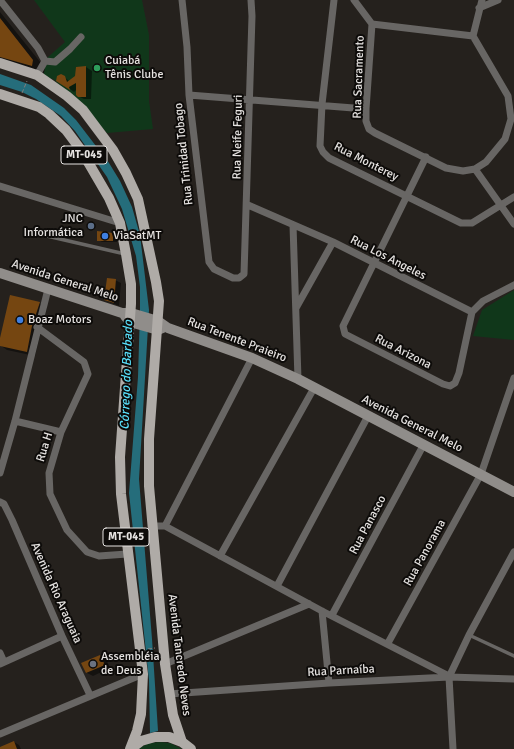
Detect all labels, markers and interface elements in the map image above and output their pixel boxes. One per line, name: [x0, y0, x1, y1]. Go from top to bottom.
street label: Rua Sacramento: [350, 35, 368, 119]
place label: Cuiabá Tênis Clube: [105, 54, 163, 82]
marker: Cuiabá Tênis Clube: [92, 63, 102, 73]
street label: Rua Neife Feguri: [230, 94, 246, 180]
street label: Rua Trinidad Tobago: [171, 102, 197, 206]
street label: Rua Monterey: [331, 140, 401, 184]
road number: MT-045: [61, 146, 107, 164]
place label: JNC Informática: [24, 212, 83, 240]
marker: JNC Informática: [86, 221, 96, 231]
place label: ViaSatMT: [113, 229, 161, 243]
marker: ViaSatMT: [100, 231, 110, 241]
street label: Rua Los Angeles: [348, 233, 428, 283]
street label: Avenida General Melo: [10, 257, 120, 305]
place label: Boaz Motors: [28, 313, 91, 327]
street label: Rua Tenente Praieiro: [185, 314, 289, 366]
marker: Boaz Motors: [15, 315, 25, 325]
water label: Córrego do Barbado: [117, 320, 137, 430]
street label: Rua Arizona: [372, 332, 434, 372]
street label: Avenida General Melo: [359, 392, 465, 456]
street label: Rua H: [34, 430, 56, 464]
street label: Rua Panasco: [346, 493, 390, 557]
street label: Rua Panorama: [401, 517, 449, 589]
road number: MT-045: [103, 528, 149, 546]
street label: Avenida Rio Araguaia: [27, 540, 85, 646]
street label: Avenida Tancredo Neves: [164, 593, 194, 717]
place label: Assembléia de Deus: [101, 650, 159, 678]
marker: Assembléia de Deus: [88, 659, 98, 669]
street label: Rua Parnaíba: [307, 662, 375, 680]

